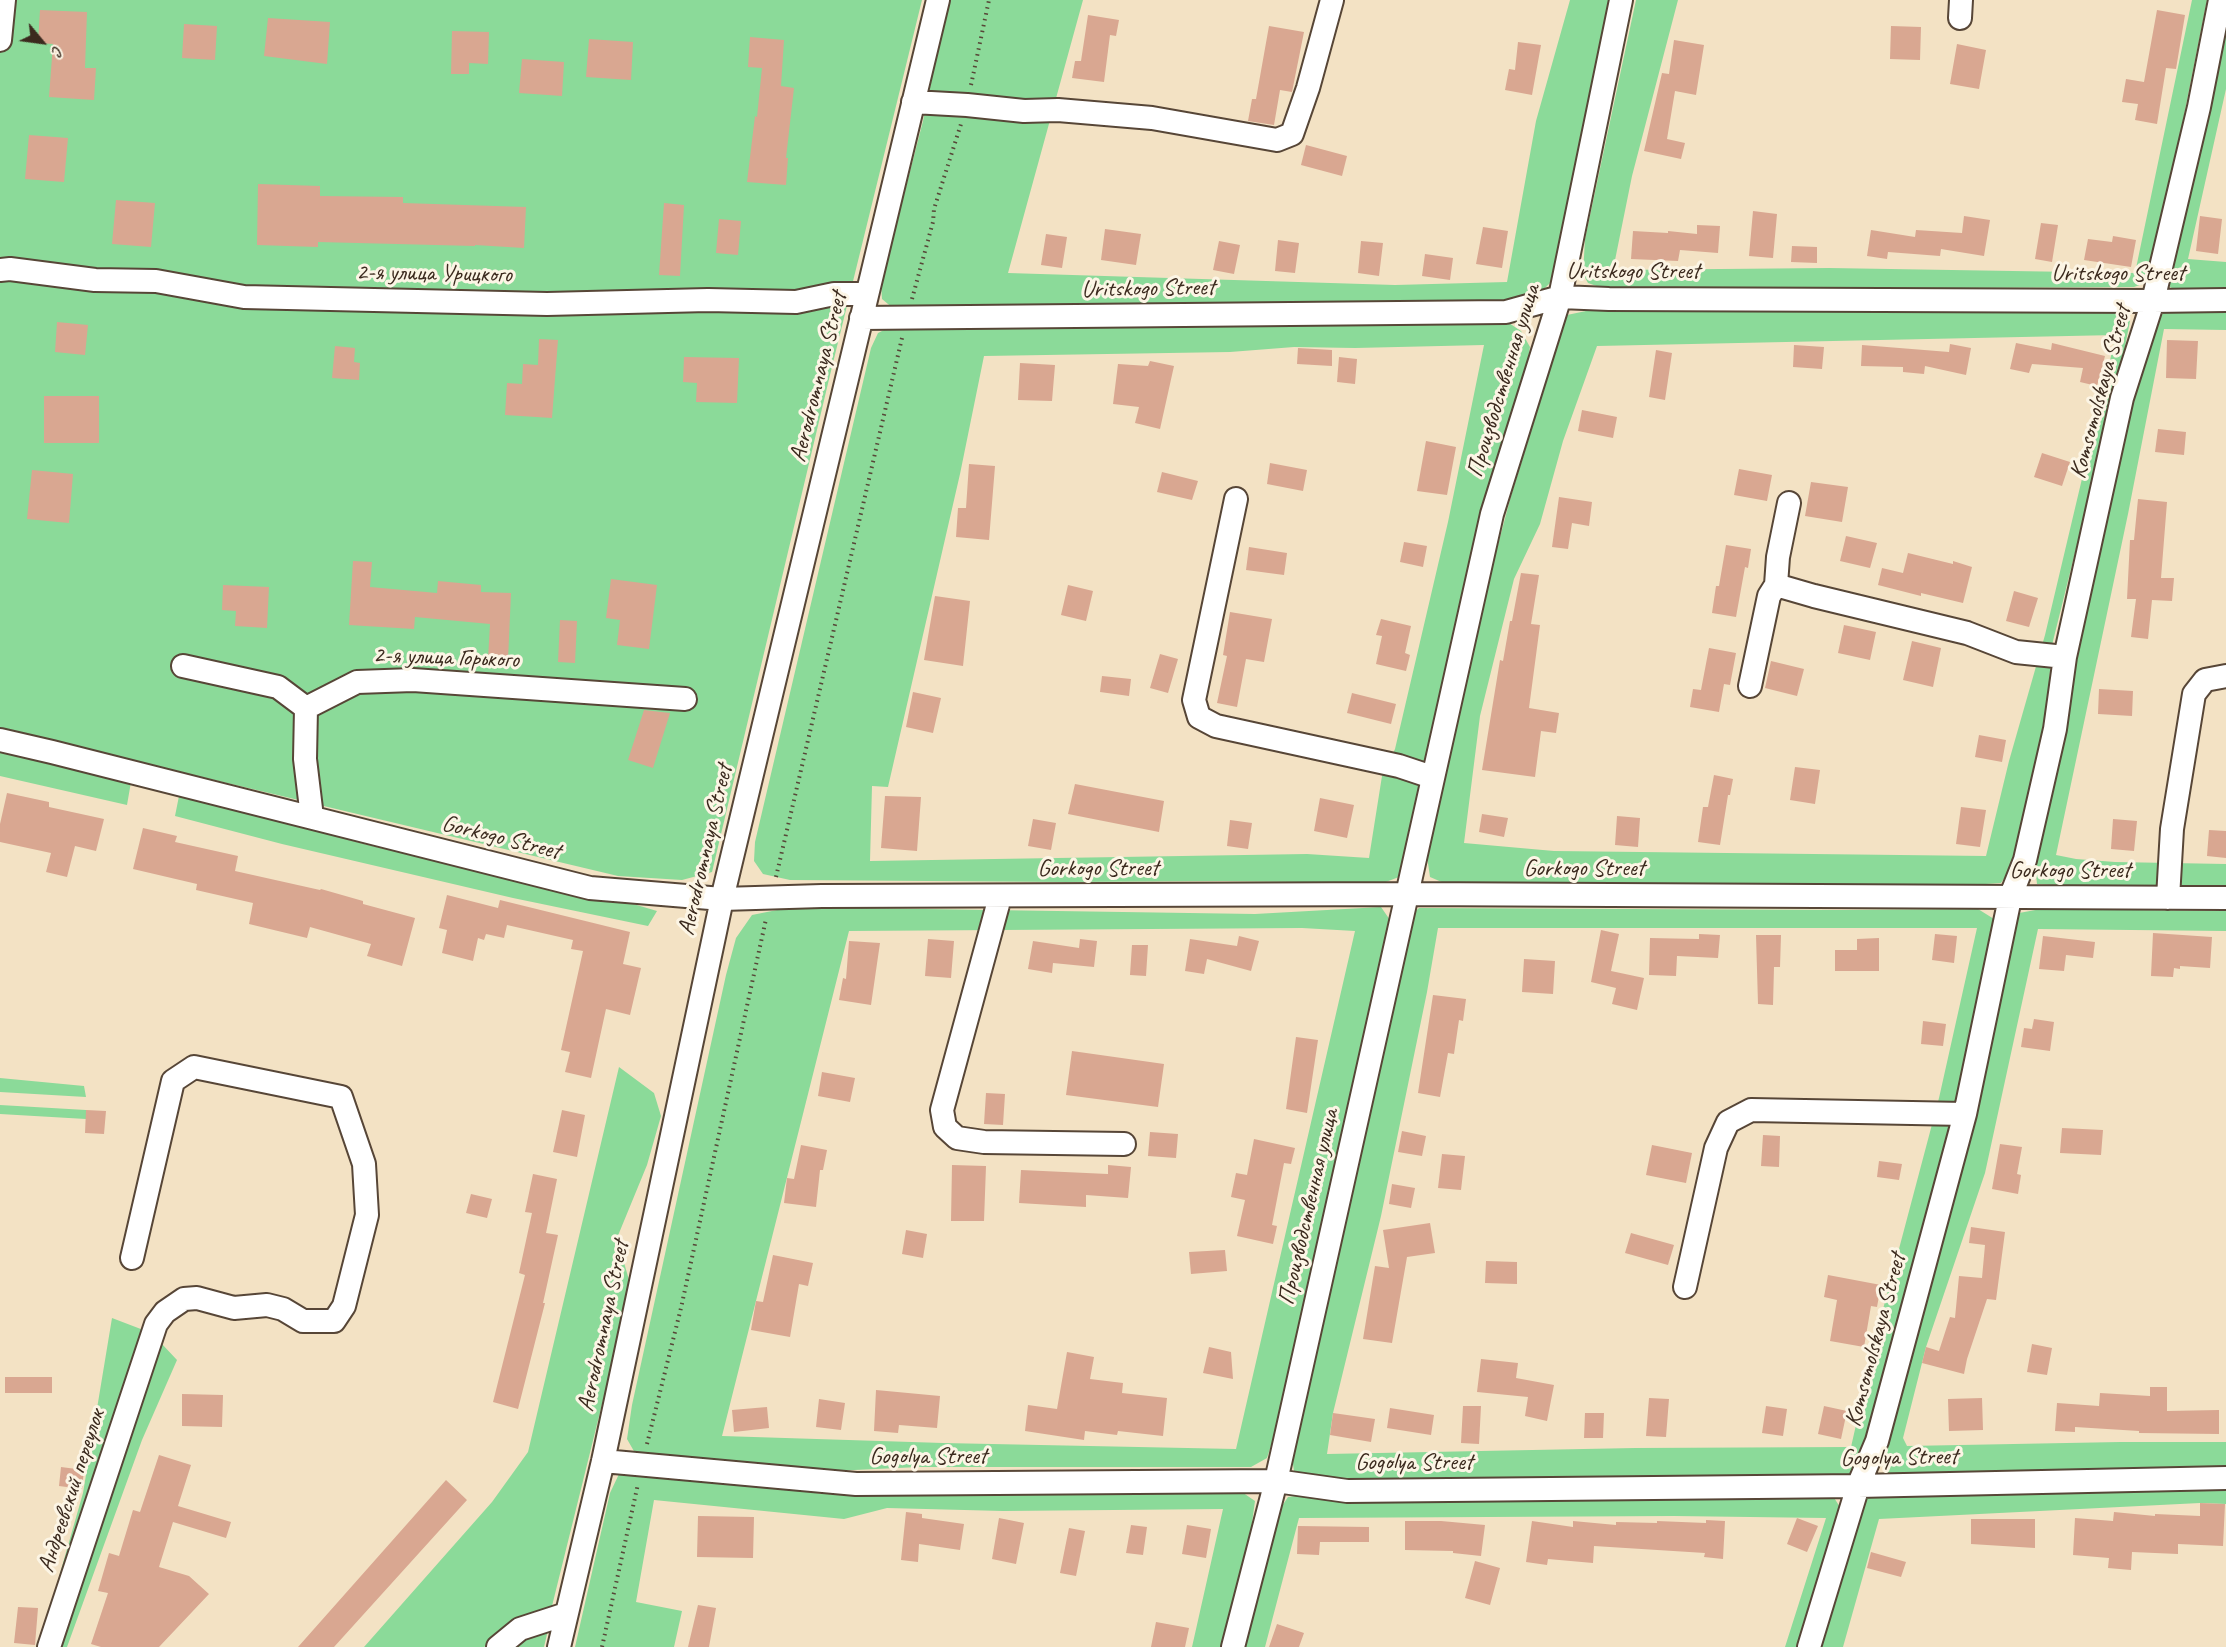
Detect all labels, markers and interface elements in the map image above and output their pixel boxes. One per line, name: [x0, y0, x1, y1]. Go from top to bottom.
north arrow: [12, 12, 72, 72]
text: С: [47, 42, 68, 59]
street label: 2-я улица Урицкого: [356, 258, 512, 290]
street label: Uritskogo Street: [1566, 258, 1700, 286]
street label: Uritskogo Street: [2051, 260, 2185, 288]
street label: Uritskogo Street: [1081, 273, 1215, 305]
street label: Производственная улица: [1461, 281, 1547, 481]
street label: Aerodromnaya Street: [784, 289, 854, 465]
street label: Komsomolskaya Street: [2064, 302, 2138, 482]
street label: 2-я улица Горького: [373, 641, 519, 675]
street label: Aerodromnaya Street: [672, 762, 740, 938]
street label: Gorkogo Street: [439, 809, 563, 867]
street label: Gorkogo Street: [1037, 855, 1159, 883]
street label: Gorkogo Street: [1523, 855, 1645, 883]
street label: Gorkogo Street: [2009, 857, 2131, 885]
street label: Производственная улица: [1272, 1106, 1346, 1308]
street label: Aerodromnaya Street: [572, 1238, 636, 1414]
street label: Komsomolskaya Street: [1839, 1250, 1913, 1430]
street label: Андреевский переулок: [32, 1406, 112, 1576]
street label: Gogolya Street: [869, 1443, 987, 1471]
street label: Gogolya Street: [1840, 1443, 1958, 1473]
street label: Gogolya Street: [1355, 1449, 1473, 1477]

